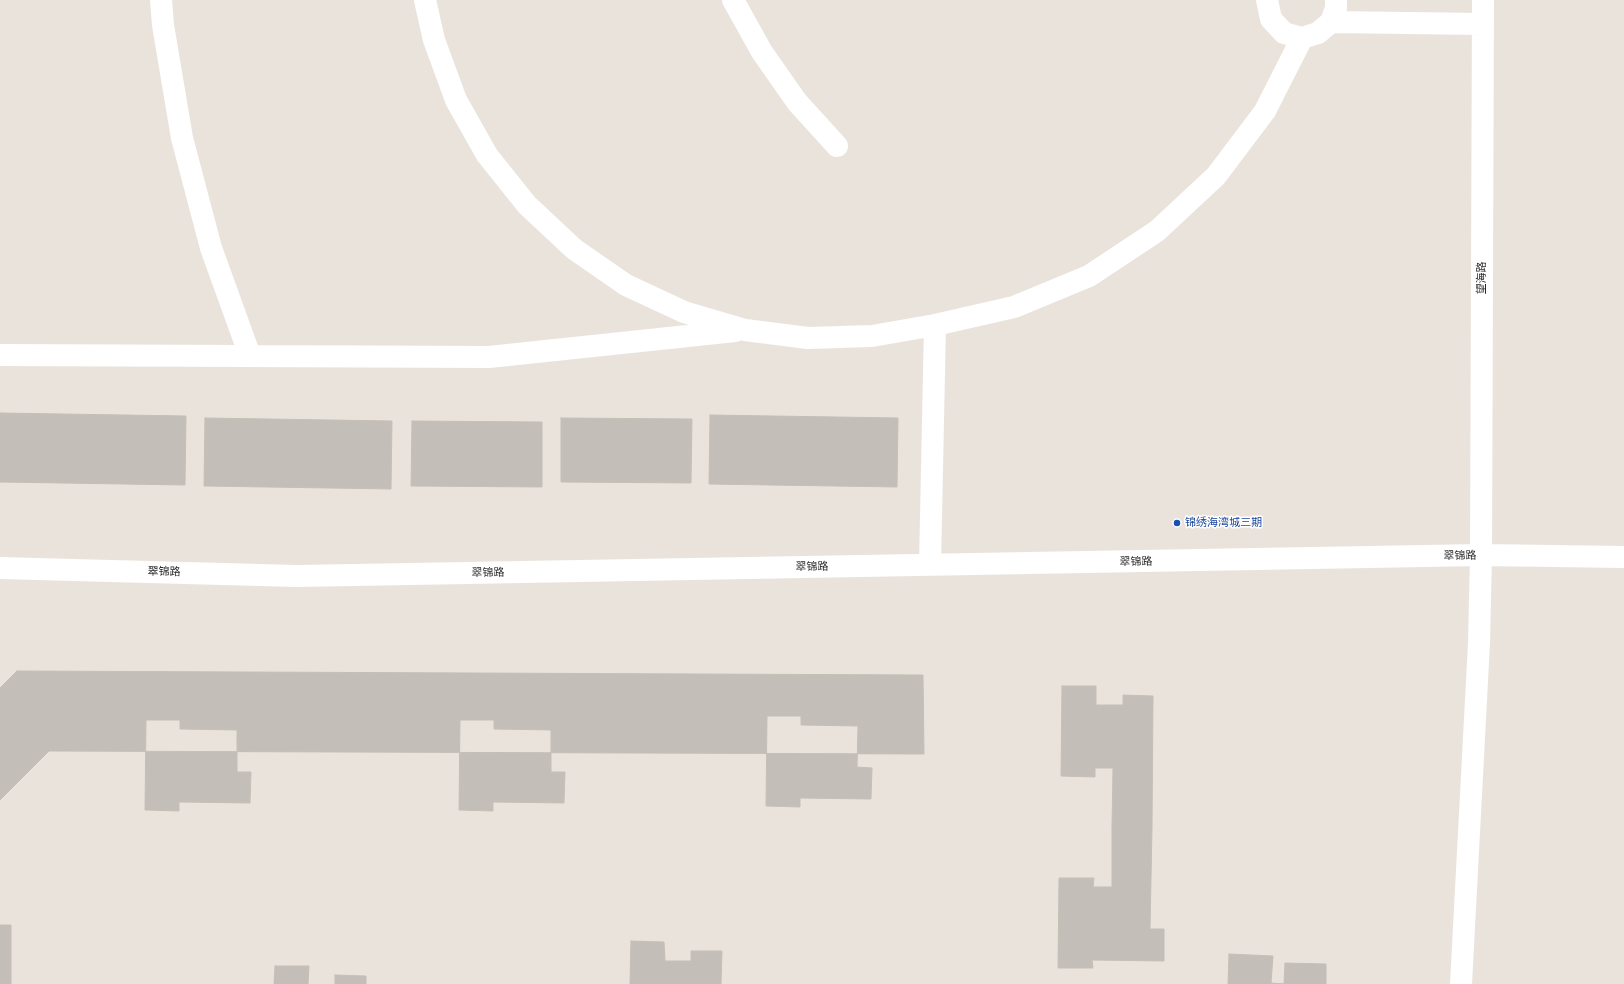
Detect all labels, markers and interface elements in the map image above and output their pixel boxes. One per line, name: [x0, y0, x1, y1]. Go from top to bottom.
street label: 望海路: [1475, 262, 1489, 294]
place label: 锦绣海湾城三期: [1185, 516, 1262, 530]
marker: 锦绣海湾城三期: [1172, 518, 1182, 528]
street label: 翠锦路: [1443, 549, 1477, 563]
street label: 翠锦路: [1119, 555, 1153, 569]
street label: 翠锦路: [795, 560, 829, 574]
street label: 翠锦路: [147, 565, 181, 579]
street label: 翠锦路: [471, 566, 505, 580]

